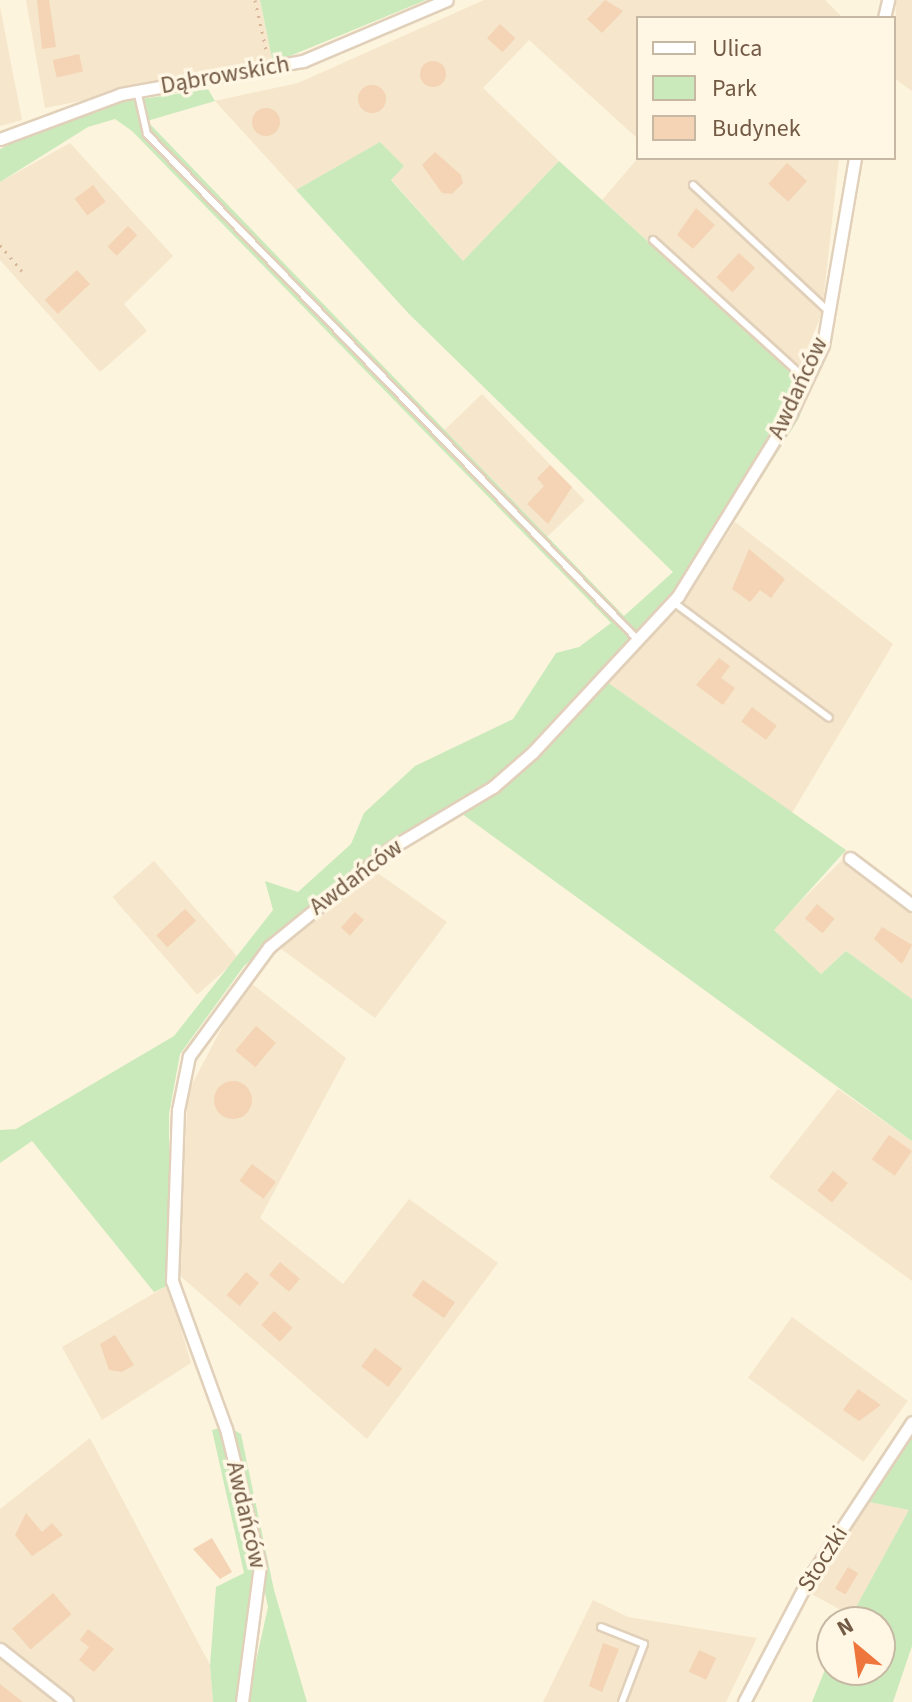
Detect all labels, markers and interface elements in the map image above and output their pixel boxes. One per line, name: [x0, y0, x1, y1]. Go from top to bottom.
legend: [636, 16, 896, 160]
text: Ulica: [712, 31, 762, 66]
street label: Dąbrowskich: [158, 50, 292, 100]
text: Park: [712, 71, 757, 106]
text: Budynek: [712, 111, 801, 146]
street label: Awdańców: [762, 332, 834, 444]
street label: Awdańców: [304, 833, 408, 921]
street label: Awdańców: [220, 1459, 272, 1571]
street label: Stoczki: [792, 1521, 854, 1597]
north arrow: [816, 1606, 896, 1686]
text: N: [831, 1609, 859, 1644]

